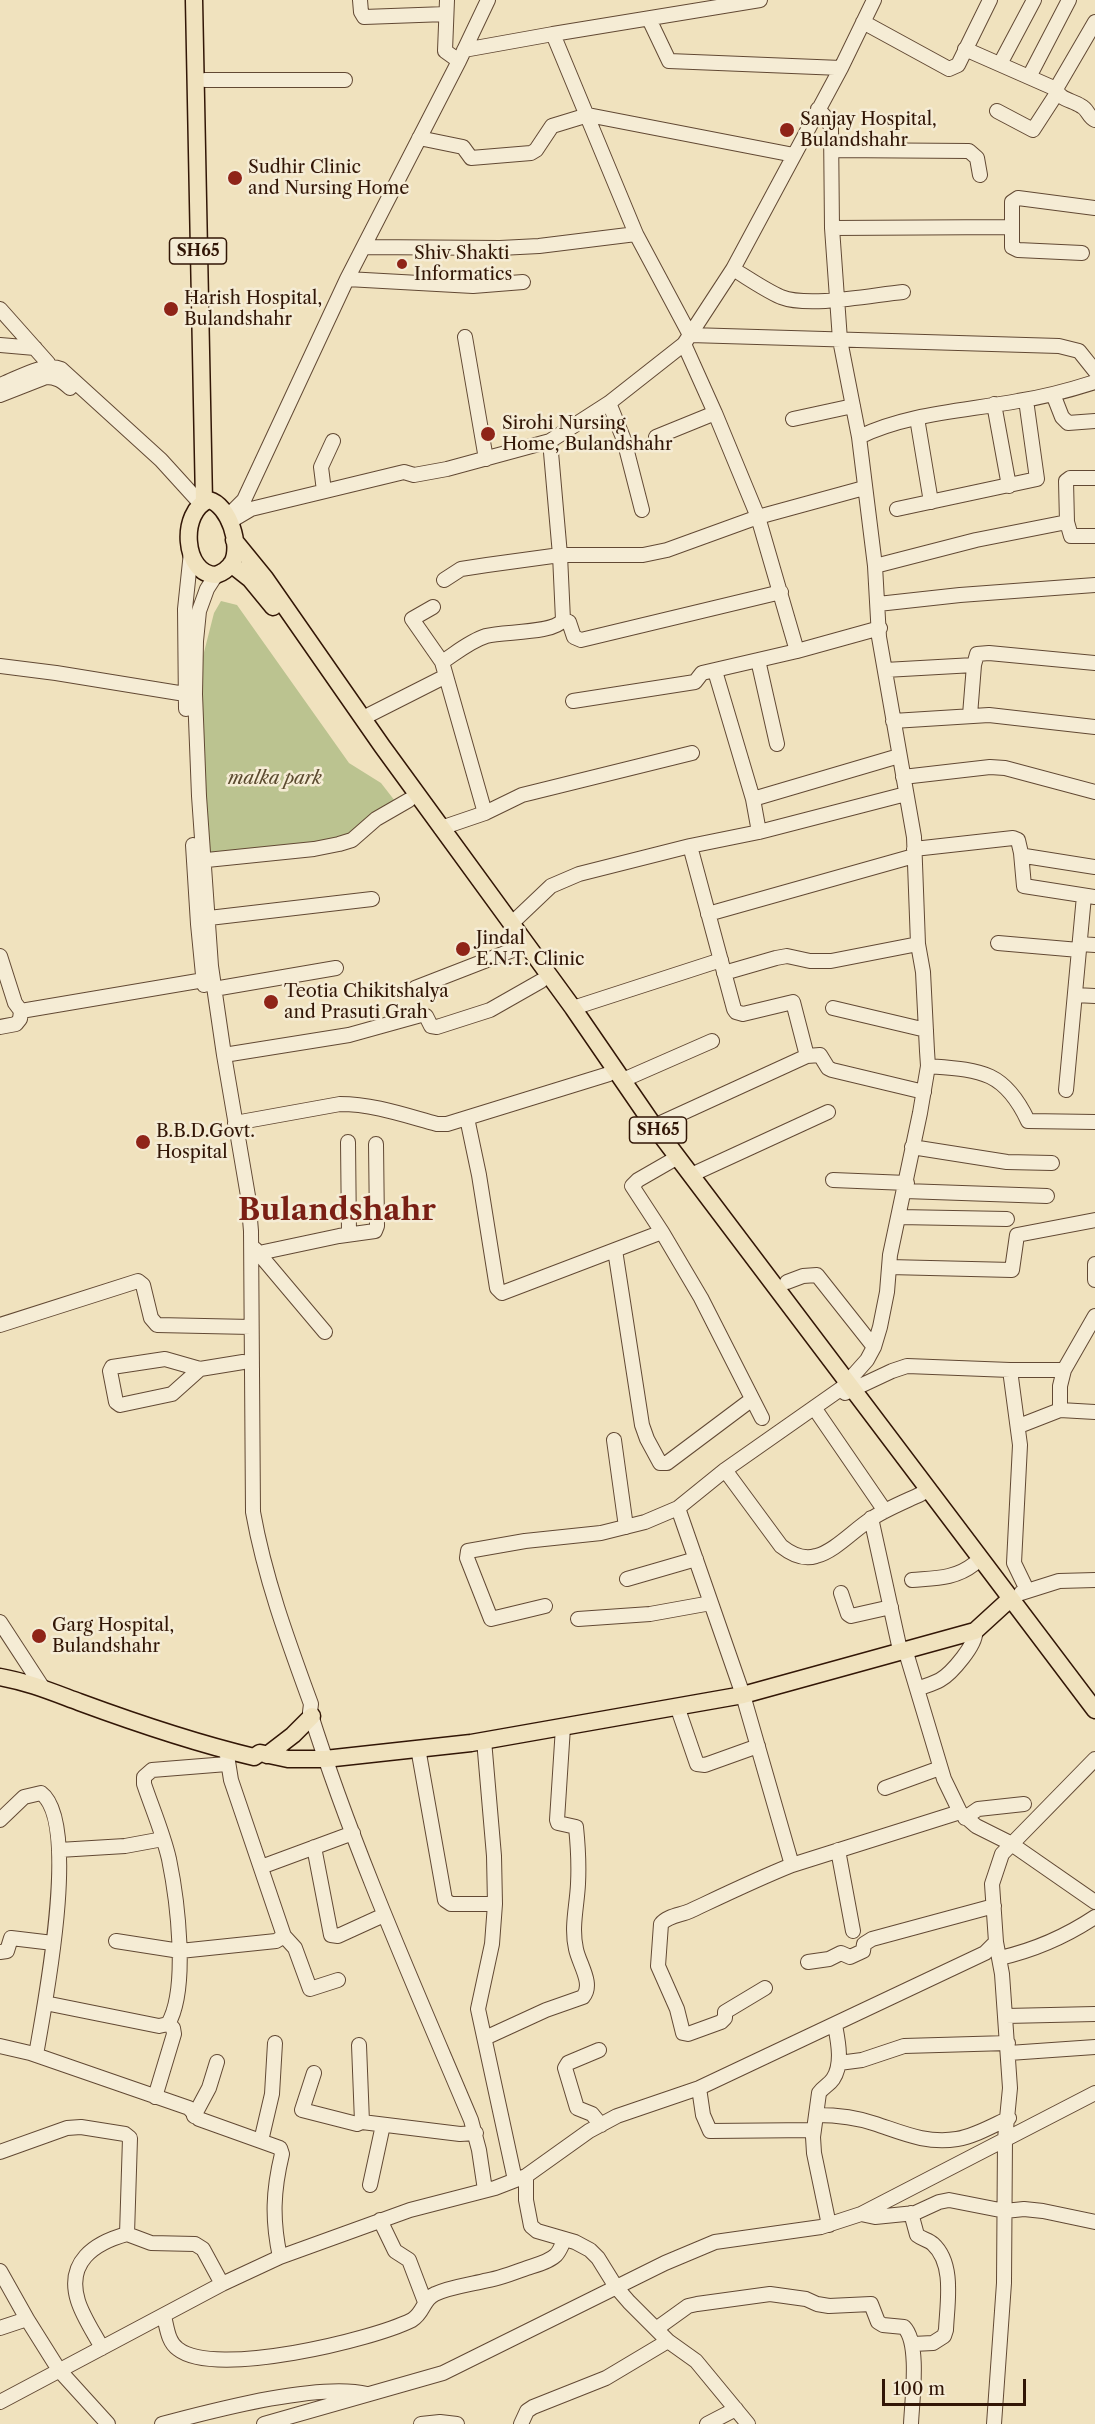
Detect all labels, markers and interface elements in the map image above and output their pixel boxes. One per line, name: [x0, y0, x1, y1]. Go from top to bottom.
place label: Sanjay Hospital, Bulandshahr: [800, 109, 937, 152]
marker: Sanjay Hospital, Bulandshahr: [778, 121, 796, 139]
place label: Sudhir Clinic and Nursing Home: [248, 157, 409, 200]
marker: Sudhir Clinic and Nursing Home: [226, 169, 244, 187]
road number: SH65: [170, 238, 226, 264]
place label: Shiv Shakti Informatics: [414, 243, 512, 286]
marker: Shiv Shakti Informatics: [395, 257, 409, 271]
place label: Harish Hospital, Bulandshahr: [184, 288, 322, 330]
marker: Harish Hospital, Bulandshahr: [162, 300, 180, 318]
place label: Sirohi Nursing Home, Bulandshahr: [502, 413, 673, 456]
marker: Sirohi Nursing Home, Bulandshahr: [479, 425, 497, 443]
park label: malka park: [228, 768, 322, 790]
place label: Jindal E.N.T. Clinic: [476, 928, 584, 970]
marker: Jindal E.N.T. Clinic: [454, 940, 472, 958]
place label: Teotia Chikitshalya and Prasuti Grah: [284, 981, 449, 1024]
marker: Teotia Chikitshalya and Prasuti Grah: [262, 993, 280, 1011]
road number: SH65: [630, 1117, 686, 1143]
place label: B.B.D.Govt. Hospital: [156, 1121, 255, 1164]
marker: B.B.D.Govt. Hospital: [134, 1133, 152, 1151]
district label: Bulandshahr: [238, 1193, 436, 1229]
place label: Garg Hospital, Bulandshahr: [52, 1615, 174, 1658]
marker: Garg Hospital, Bulandshahr: [30, 1627, 48, 1645]
scale bar: [885, 2367, 1029, 2405]
text: 100 m: [893, 2378, 945, 2400]

